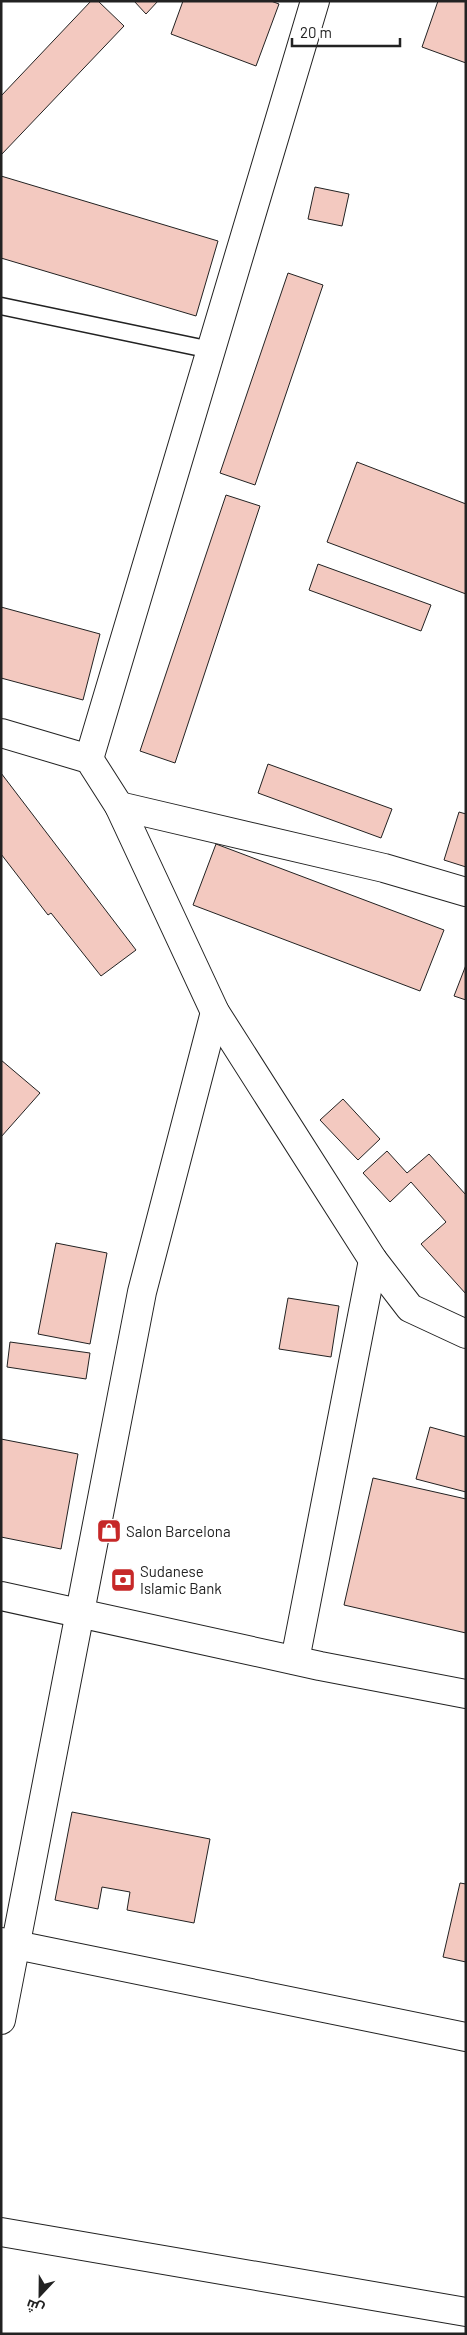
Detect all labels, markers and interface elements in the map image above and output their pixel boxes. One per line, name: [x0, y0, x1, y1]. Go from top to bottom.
scale bar: [292, 15, 400, 47]
text: 20 m: [300, 23, 332, 41]
shop icon: Salon Barcelona: [96, 1518, 122, 1544]
place label: Salon Barcelona: [126, 1522, 231, 1540]
place label: Sudanese Islamic Bank: [140, 1562, 222, 1597]
bank icon: Sudanese Islamic Bank: [110, 1567, 136, 1593]
north arrow: [15, 2270, 65, 2320]
text: ش: [23, 2295, 47, 2319]

